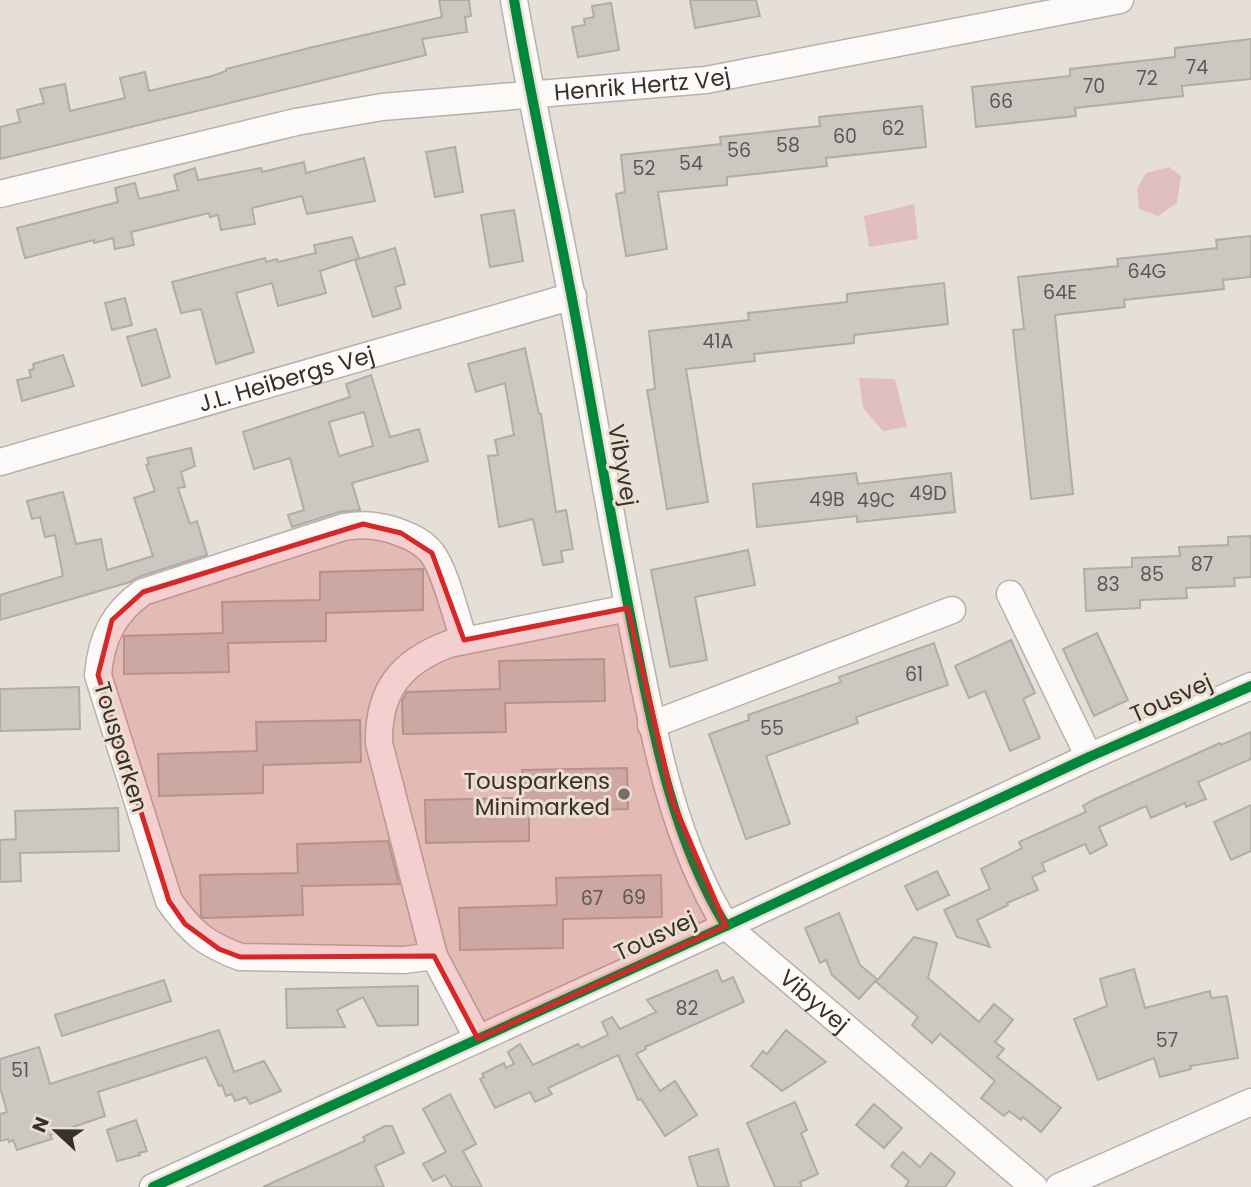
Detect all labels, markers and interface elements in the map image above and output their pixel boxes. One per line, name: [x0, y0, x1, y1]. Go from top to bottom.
house number: 74: [1186, 54, 1208, 81]
street label: Henrik Hertz Vej: [553, 60, 733, 109]
house number: 72: [1136, 65, 1158, 92]
house number: 70: [1083, 73, 1105, 100]
house number: 66: [989, 88, 1013, 115]
house number: 62: [882, 115, 905, 142]
house number: 60: [833, 123, 857, 150]
house number: 58: [776, 132, 800, 159]
house number: 56: [727, 137, 751, 164]
house number: 54: [679, 150, 703, 177]
house number: 52: [633, 155, 656, 182]
house number: 64G: [1128, 258, 1166, 285]
house number: 64E: [1043, 279, 1077, 306]
house number: 41A: [703, 328, 734, 355]
street label: J.L. Heibergs Vej: [195, 338, 378, 420]
street label: Vibyvej: [600, 422, 646, 508]
house number: 49D: [909, 480, 947, 507]
house number: 49B: [809, 486, 845, 513]
house number: 49C: [857, 487, 895, 514]
house number: 87: [1191, 551, 1213, 578]
house number: 85: [1140, 561, 1164, 588]
house number: 83: [1096, 571, 1120, 598]
house number: 61: [905, 661, 923, 688]
street label: Tousvej: [1125, 666, 1217, 730]
street label: Tousparken: [86, 678, 156, 816]
house number: 55: [760, 715, 784, 742]
place label: Tousparkens Minimarked: [464, 765, 610, 823]
marker: Tousparkens Minimarked: [616, 786, 632, 802]
house number: 69: [622, 884, 646, 911]
house number: 67: [581, 885, 603, 912]
street label: Tousvej: [609, 903, 701, 969]
street label: Vibyvej: [772, 962, 856, 1040]
house number: 82: [676, 995, 699, 1022]
house number: 57: [1156, 1027, 1178, 1054]
house number: 51: [11, 1057, 29, 1084]
north arrow: [21, 1096, 91, 1166]
text: N: [26, 1113, 56, 1137]

